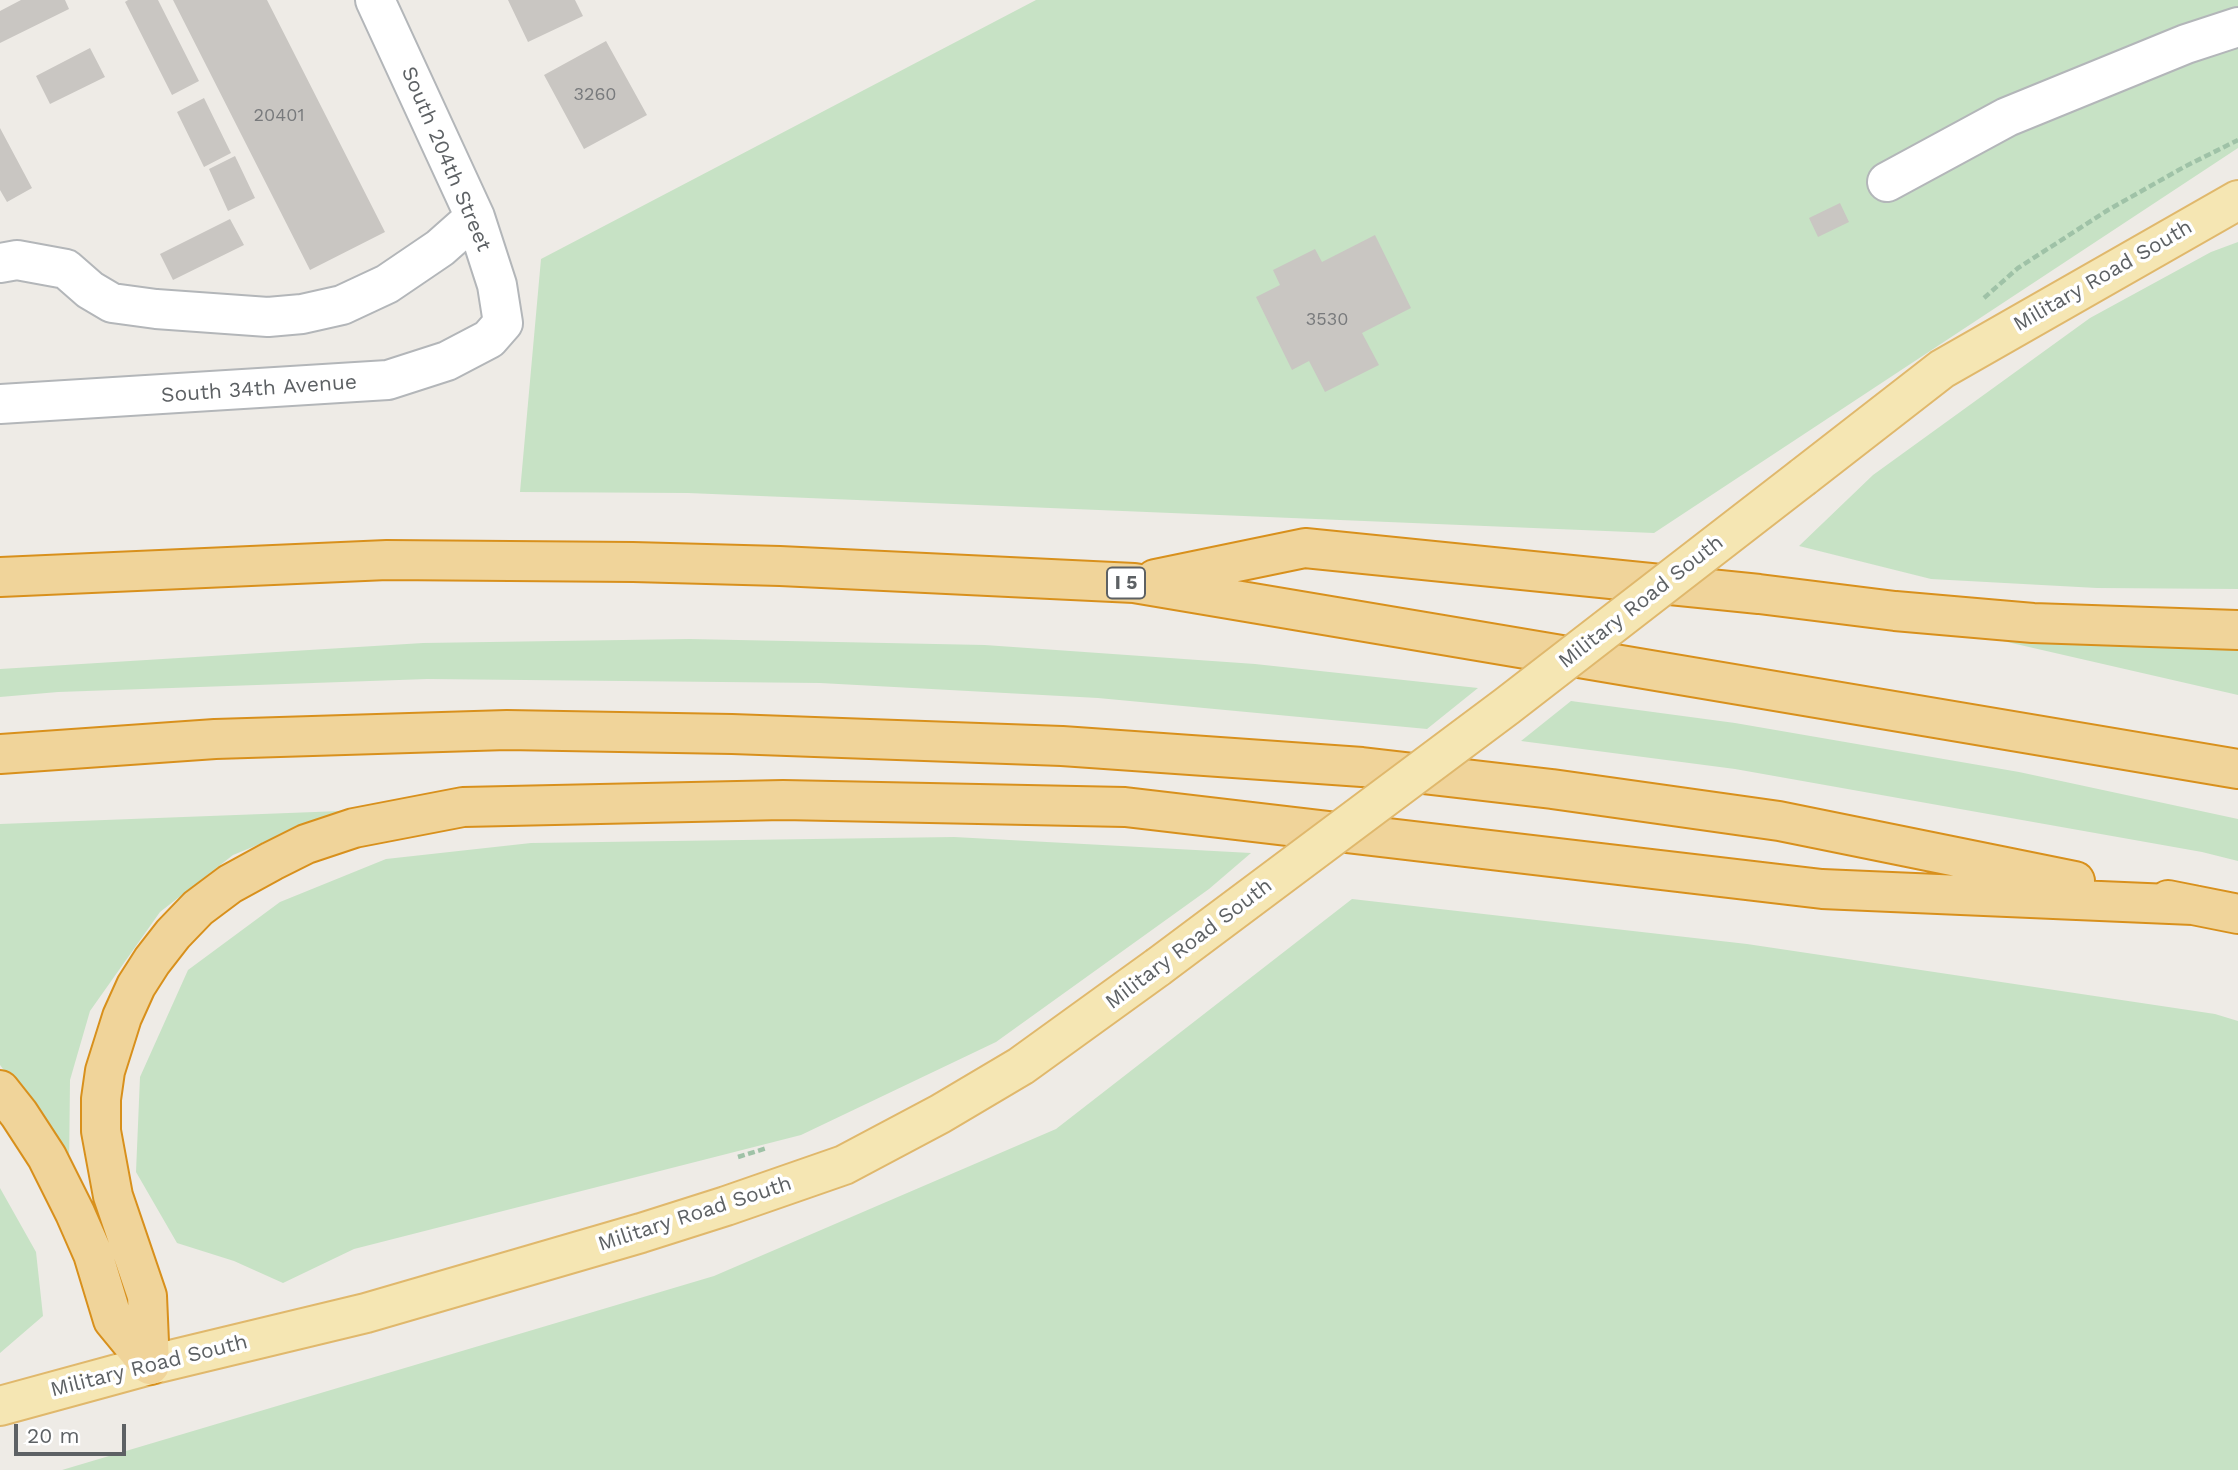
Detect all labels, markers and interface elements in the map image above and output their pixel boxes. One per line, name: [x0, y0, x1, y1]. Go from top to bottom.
street label: South 204th Street: [396, 63, 496, 255]
house number: 3260: [573, 84, 617, 106]
house number: 20401: [254, 105, 304, 127]
street label: Military Road South: [2009, 215, 2197, 337]
house number: 3530: [1306, 309, 1348, 331]
street label: South 34th Avenue: [160, 370, 358, 408]
street label: Military Road South: [1554, 530, 1728, 674]
road number: I 5: [1107, 568, 1145, 598]
street label: Military Road South: [1101, 873, 1277, 1015]
street label: Military Road South: [595, 1171, 795, 1257]
street label: Military Road South: [48, 1329, 250, 1403]
scale bar: [18, 1410, 130, 1454]
text: 20 m: [27, 1423, 79, 1448]

